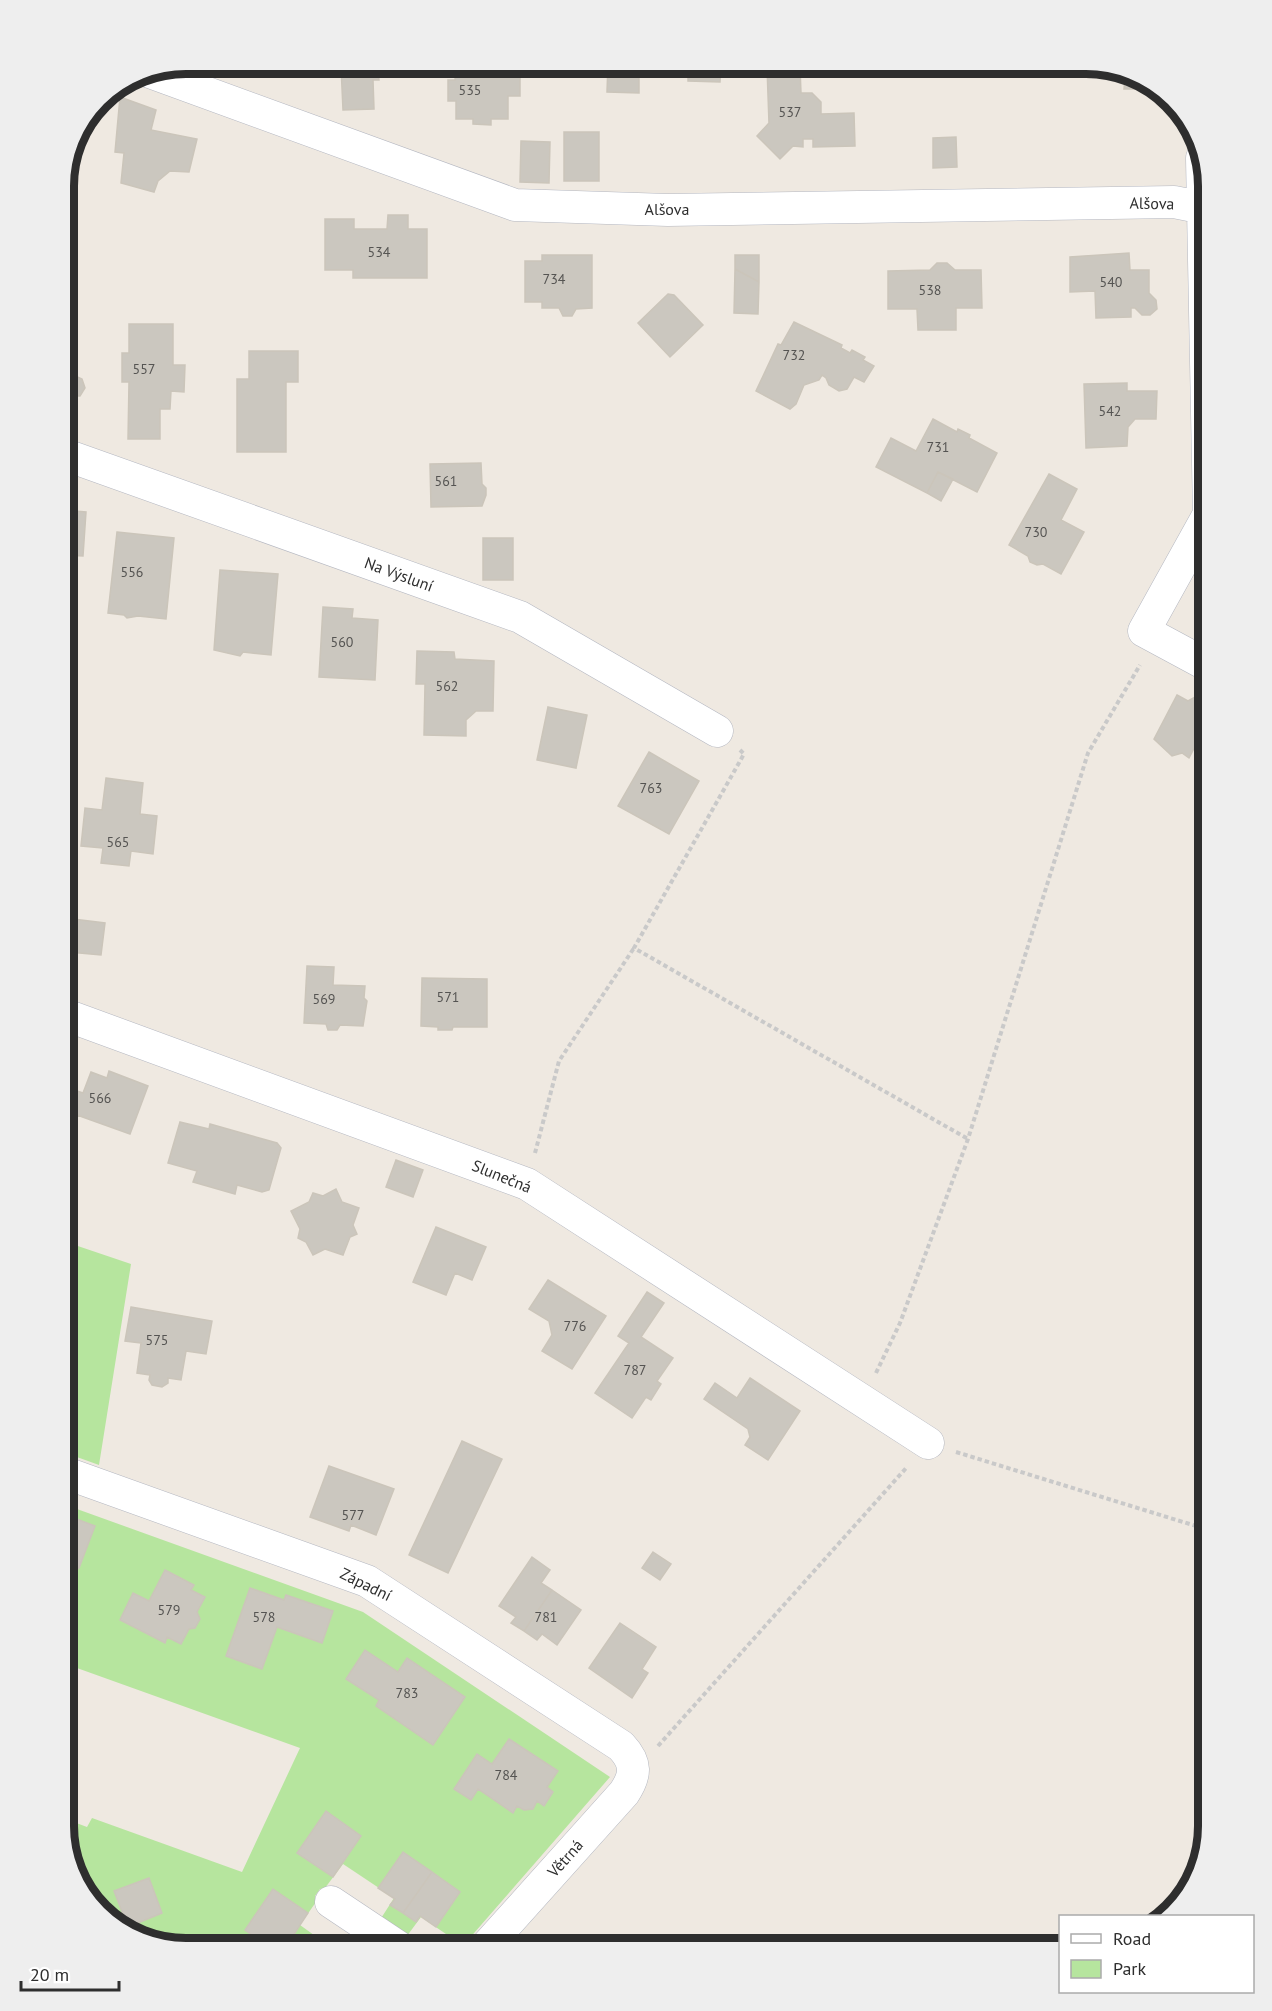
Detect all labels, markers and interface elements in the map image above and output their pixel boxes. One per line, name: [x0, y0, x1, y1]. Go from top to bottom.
house number: 535: [459, 81, 481, 99]
house number: 537: [779, 103, 801, 121]
street label: Alšova: [1129, 193, 1175, 213]
street label: Alšova: [645, 199, 689, 219]
house number: 534: [368, 243, 391, 261]
house number: 734: [543, 270, 566, 288]
house number: 540: [1100, 273, 1123, 291]
house number: 538: [919, 281, 941, 299]
house number: 732: [783, 346, 805, 364]
house number: 557: [133, 360, 155, 378]
house number: 542: [1099, 402, 1121, 420]
house number: 731: [927, 438, 949, 456]
house number: 561: [435, 472, 457, 490]
house number: 730: [1025, 523, 1048, 541]
street label: Na Výsluní: [362, 552, 436, 596]
house number: 556: [121, 563, 143, 581]
house number: 560: [331, 633, 354, 651]
house number: 562: [436, 677, 458, 695]
house number: 763: [640, 779, 662, 797]
house number: 565: [107, 833, 129, 851]
house number: 571: [437, 988, 459, 1006]
house number: 569: [313, 990, 335, 1008]
house number: 566: [89, 1089, 111, 1107]
street label: Slunečná: [469, 1155, 535, 1197]
house number: 776: [564, 1317, 586, 1335]
house number: 575: [146, 1331, 168, 1349]
house number: 787: [624, 1361, 646, 1379]
house number: 577: [342, 1506, 364, 1524]
street label: Západní: [337, 1563, 395, 1605]
house number: 579: [158, 1601, 180, 1619]
house number: 578: [253, 1608, 275, 1626]
house number: 781: [535, 1608, 557, 1626]
house number: 783: [396, 1684, 418, 1702]
house number: 784: [495, 1766, 518, 1784]
street label: Větrná: [542, 1835, 587, 1882]
legend: [1059, 1915, 1254, 1993]
text: Road: [1113, 1927, 1151, 1950]
scale bar: [21, 1954, 118, 1992]
text: Park: [1113, 1957, 1146, 1980]
text: 20 m: [30, 1963, 69, 1986]

